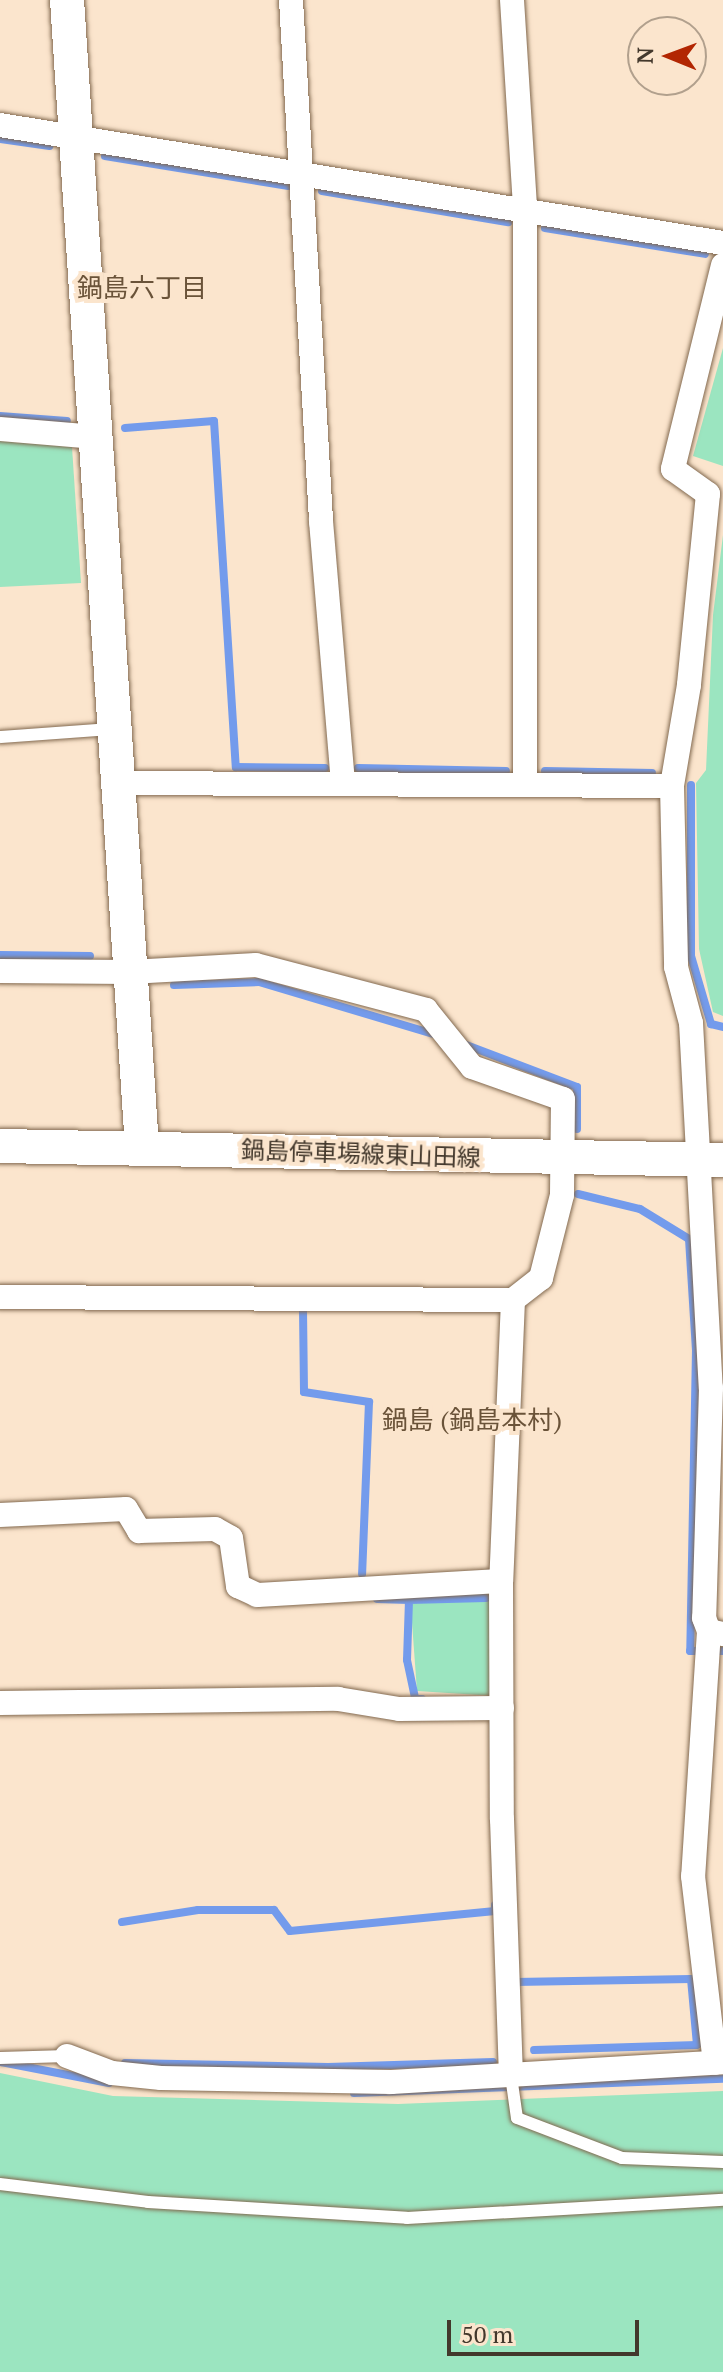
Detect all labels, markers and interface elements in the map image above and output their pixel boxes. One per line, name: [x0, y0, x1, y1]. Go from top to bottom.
north arrow: [627, 16, 707, 96]
text: N: [630, 47, 659, 64]
district label: 鍋島六丁目: [77, 272, 207, 304]
street label: 鍋島停車場線東山田線: [241, 1135, 481, 1173]
district label: 鍋島 (鍋島本村): [382, 1404, 562, 1436]
scale bar: [451, 2304, 643, 2354]
text: 50 m: [461, 2318, 513, 2350]

